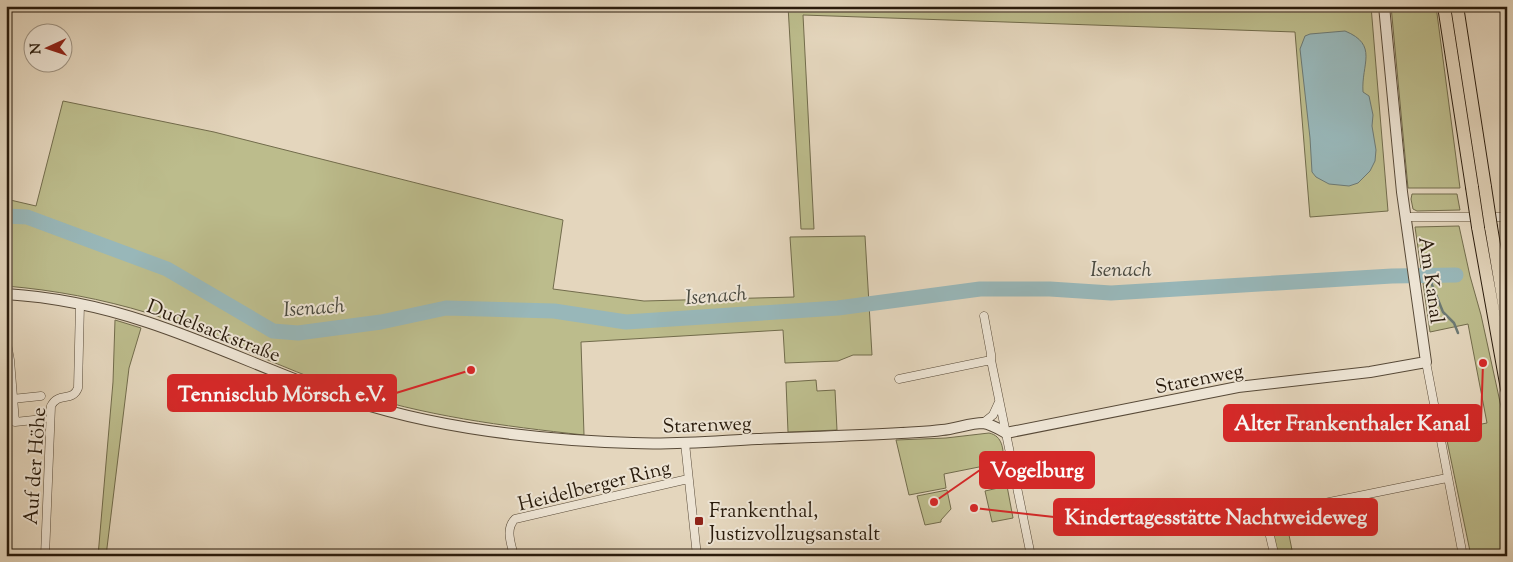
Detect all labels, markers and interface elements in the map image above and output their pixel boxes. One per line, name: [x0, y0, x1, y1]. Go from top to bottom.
north arrow: [22, 22, 72, 72]
text: N: [27, 42, 47, 55]
street label: Am Kanal: [1409, 235, 1450, 326]
water label: Isenach: [1090, 256, 1152, 286]
water label: Isenach: [684, 280, 748, 314]
water label: Isenach: [282, 292, 346, 326]
street label: Dudelsackstraße: [142, 293, 284, 371]
street label: Starenweg: [1153, 358, 1246, 403]
callout: Tennisclub Mörsch e.V.: [168, 375, 396, 411]
text: Tennisclub Mörsch e.V.: [178, 381, 386, 411]
callout: Alter Frankenthaler Kanal: [1224, 405, 1481, 441]
street label: Auf der Höhe: [18, 406, 55, 526]
street label: Starenweg: [662, 410, 752, 443]
text: Alter Frankenthaler Kanal: [1234, 410, 1470, 440]
callout: Vogelburg: [980, 452, 1094, 488]
street label: Heidelberger Ring: [515, 454, 674, 520]
text: Vogelburg: [990, 457, 1085, 487]
place label: Frankenthal, Justizvollzugsanstalt: [708, 498, 880, 550]
callout: Kindertagesstätte Nachtweideweg: [1054, 499, 1377, 535]
text: Kindertagesstätte Nachtweideweg: [1065, 504, 1368, 534]
marker: Frankenthal, Justizvollzugsanstalt: [693, 515, 705, 527]

